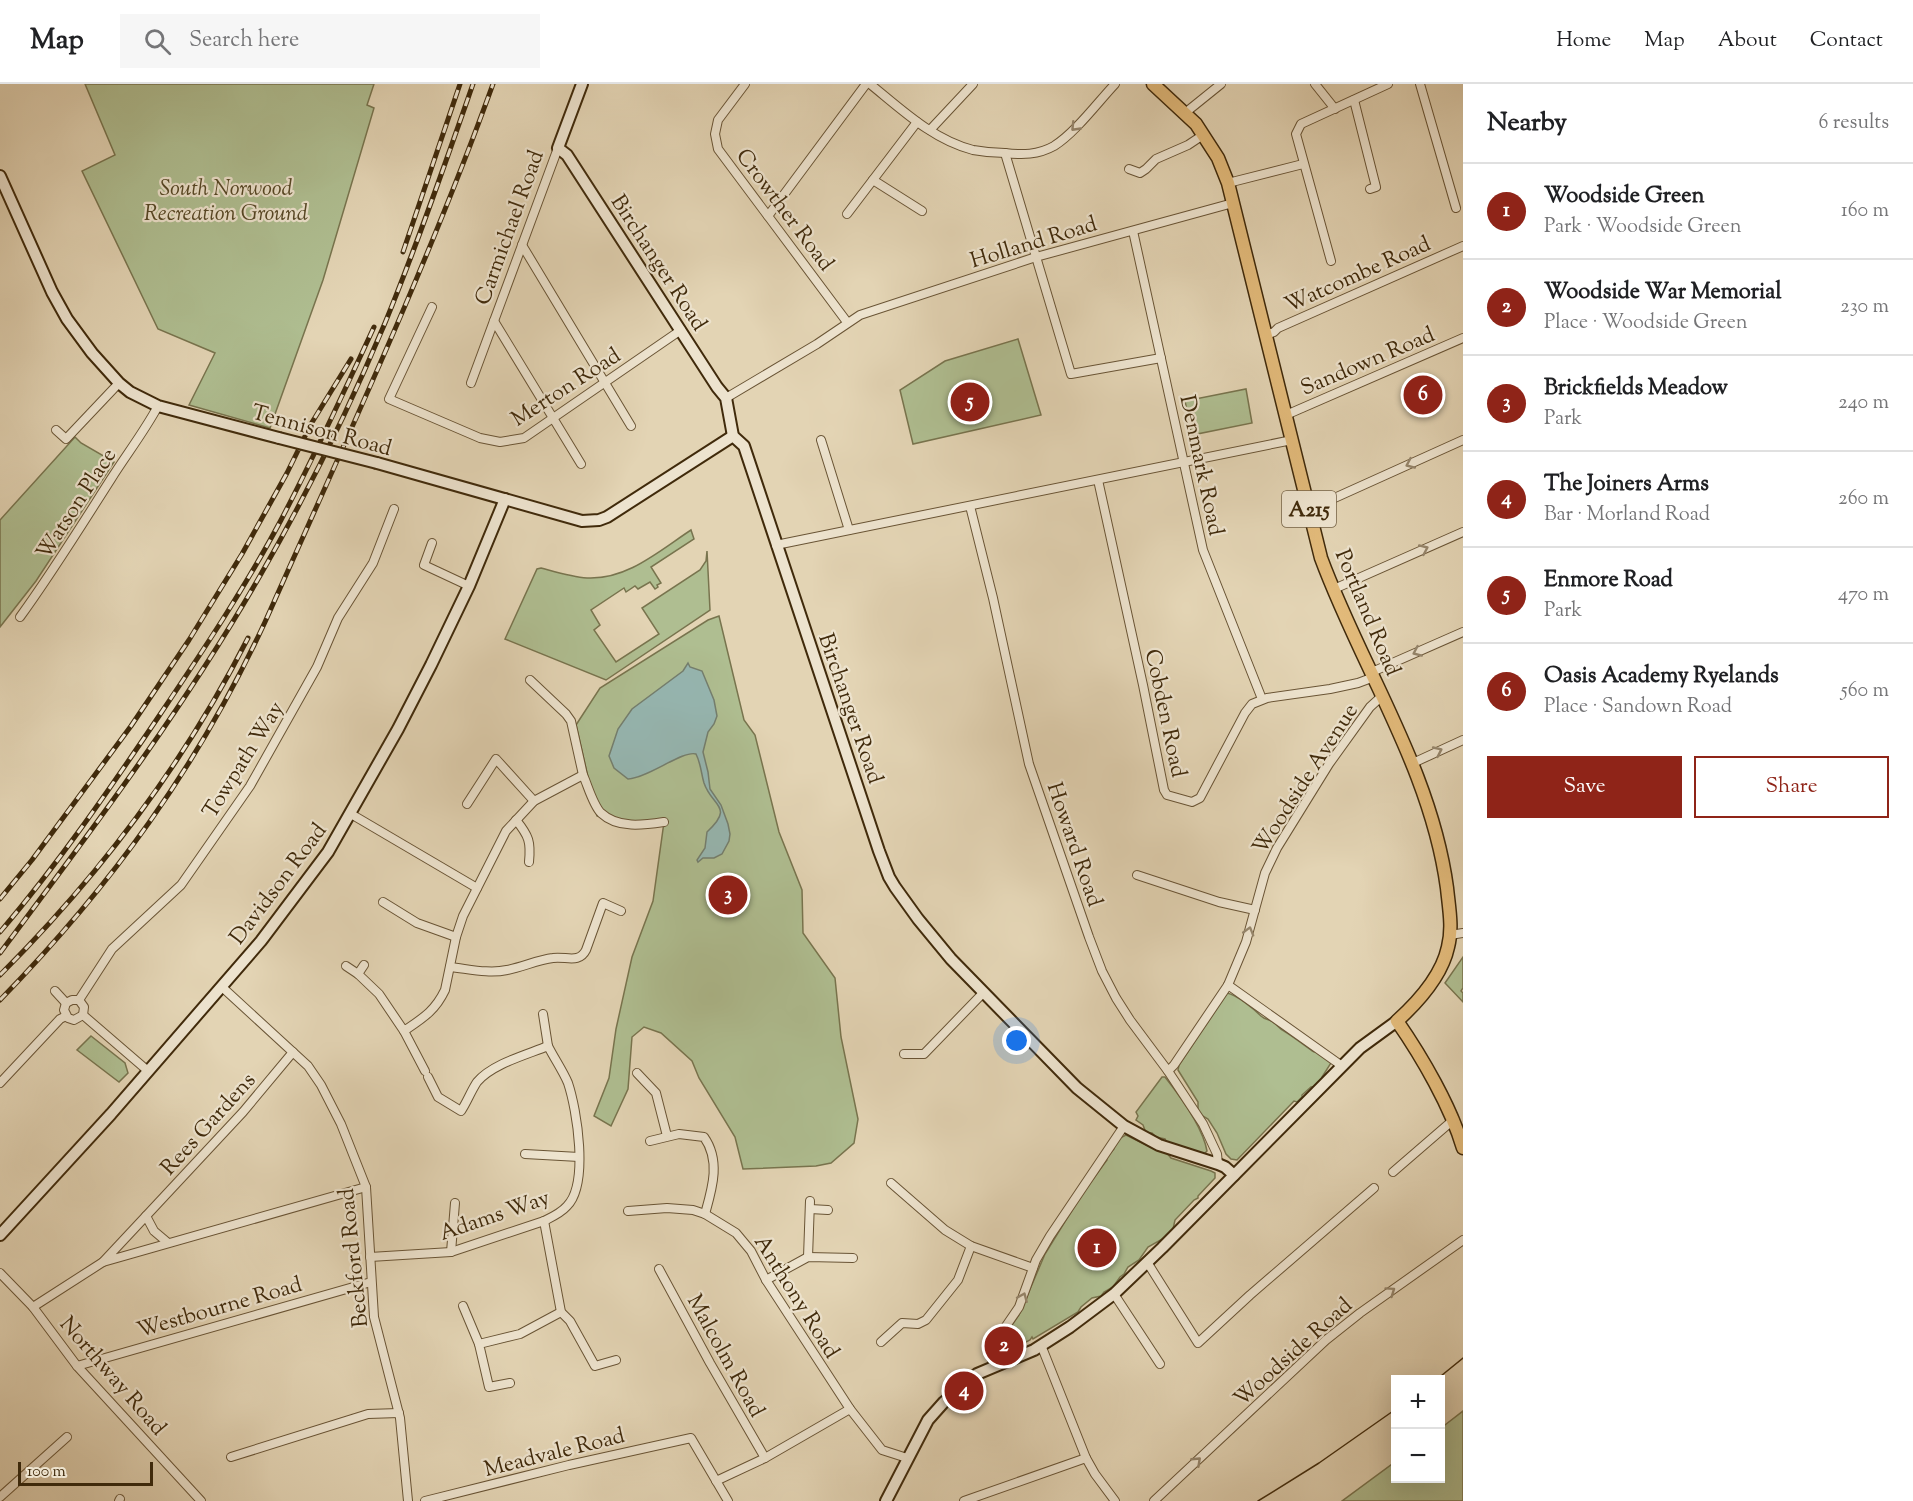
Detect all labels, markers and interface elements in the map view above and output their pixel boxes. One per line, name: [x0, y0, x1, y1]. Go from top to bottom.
search box: [120, 14, 540, 68]
text: Map: [30, 21, 84, 61]
icon: search: [141, 25, 174, 58]
text: Search here: [189, 25, 299, 57]
text: Home: [1556, 26, 1611, 56]
text: Map: [1644, 26, 1685, 56]
text: About: [1718, 26, 1777, 56]
text: Contact: [1810, 26, 1883, 56]
text: Nearby: [1487, 105, 1567, 142]
text: 6 results: [1819, 109, 1889, 138]
one-way arrow: [1072, 119, 1083, 130]
street label: Crowther Road: [727, 143, 840, 279]
street label: Carmichael Road: [468, 146, 554, 310]
park label: South Norwood Recreation Ground: [144, 174, 308, 231]
text: Woodside Green: [1544, 181, 1704, 213]
street label: Birchanger Road: [601, 189, 714, 338]
text: 1: [1503, 197, 1510, 226]
text: 160 m: [1841, 197, 1889, 226]
street label: Holland Road: [967, 209, 1101, 278]
text: Park · Woodside Green: [1544, 213, 1742, 242]
street label: Watcombe Road: [1280, 229, 1436, 322]
text: Woodside War Memorial: [1544, 277, 1782, 309]
text: 2: [1502, 293, 1511, 322]
text: 230 m: [1840, 293, 1889, 322]
text: Place · Woodside Green: [1544, 309, 1748, 338]
street label: Sandown Road: [1296, 320, 1440, 405]
street label: Merton Road: [505, 341, 628, 436]
pin: 6: [1404, 372, 1442, 418]
text: Brickfields Meadow: [1544, 373, 1728, 405]
pin: 5: [950, 380, 990, 424]
text: 3: [1502, 389, 1511, 418]
text: 240 m: [1838, 389, 1889, 418]
street label: Denmark Road: [1170, 392, 1231, 539]
street label: Tennison Road: [248, 398, 395, 466]
text: Park: [1544, 405, 1582, 434]
street label: Watson Place: [29, 442, 126, 567]
one-way arrow: [1405, 457, 1416, 469]
text: The Joiners Arms: [1544, 469, 1709, 501]
text: 4: [1501, 485, 1512, 514]
text: 260 m: [1838, 485, 1889, 514]
road number: A215: [1282, 491, 1336, 527]
text: Bar · Morland Road: [1544, 501, 1710, 530]
street label: Portland Road: [1325, 545, 1407, 682]
one-way arrow: [1417, 545, 1428, 557]
text: Enmore Road: [1544, 565, 1673, 597]
text: 5: [1503, 581, 1510, 610]
text: 470 m: [1838, 581, 1889, 610]
text: Park: [1544, 597, 1582, 626]
street label: Birchanger Road: [808, 629, 890, 789]
one-way arrow: [1413, 645, 1424, 657]
street label: Cobden Road: [1135, 646, 1193, 781]
text: Oasis Academy Ryelands: [1544, 661, 1779, 693]
text: 6: [1502, 677, 1511, 706]
text: 560 m: [1841, 677, 1889, 706]
text: Place · Sandown Road: [1544, 693, 1732, 722]
street label: Towpath Way: [196, 696, 293, 825]
street label: Woodside Avenue: [1246, 698, 1367, 861]
one-way arrow: [1431, 747, 1442, 759]
button: Save: [1487, 756, 1682, 818]
button: Share: [1694, 756, 1889, 818]
street label: Howard Road: [1037, 778, 1109, 912]
street label: Davidson Road: [223, 817, 336, 952]
pin: 3: [708, 872, 748, 918]
one-way arrow: [1242, 926, 1254, 937]
your location: [1002, 1026, 1031, 1055]
street label: Rees Gardens: [154, 1066, 264, 1184]
street label: Adams Way: [435, 1183, 555, 1251]
street label: Beckford Road: [332, 1186, 378, 1329]
pin: 1: [1078, 1226, 1116, 1270]
street label: Anthony Road: [745, 1230, 846, 1366]
street label: Westbourne Road: [133, 1270, 306, 1348]
one-way arrow: [1384, 1287, 1395, 1298]
street label: Malcolm Road: [677, 1289, 771, 1424]
street label: Woodside Road: [1227, 1291, 1361, 1415]
one-way arrow: [1016, 1293, 1028, 1304]
street label: Northway Road: [51, 1310, 173, 1444]
pin: 2: [984, 1324, 1024, 1368]
pin: 4: [944, 1368, 984, 1414]
map controls: [1391, 1375, 1445, 1483]
button: +: [1391, 1375, 1445, 1429]
street label: Meadvale Road: [481, 1421, 629, 1487]
button: −: [1391, 1429, 1445, 1483]
one-way arrow: [1190, 1458, 1201, 1469]
scale bar: [18, 1459, 153, 1486]
text: 100 m: [27, 1461, 66, 1484]

